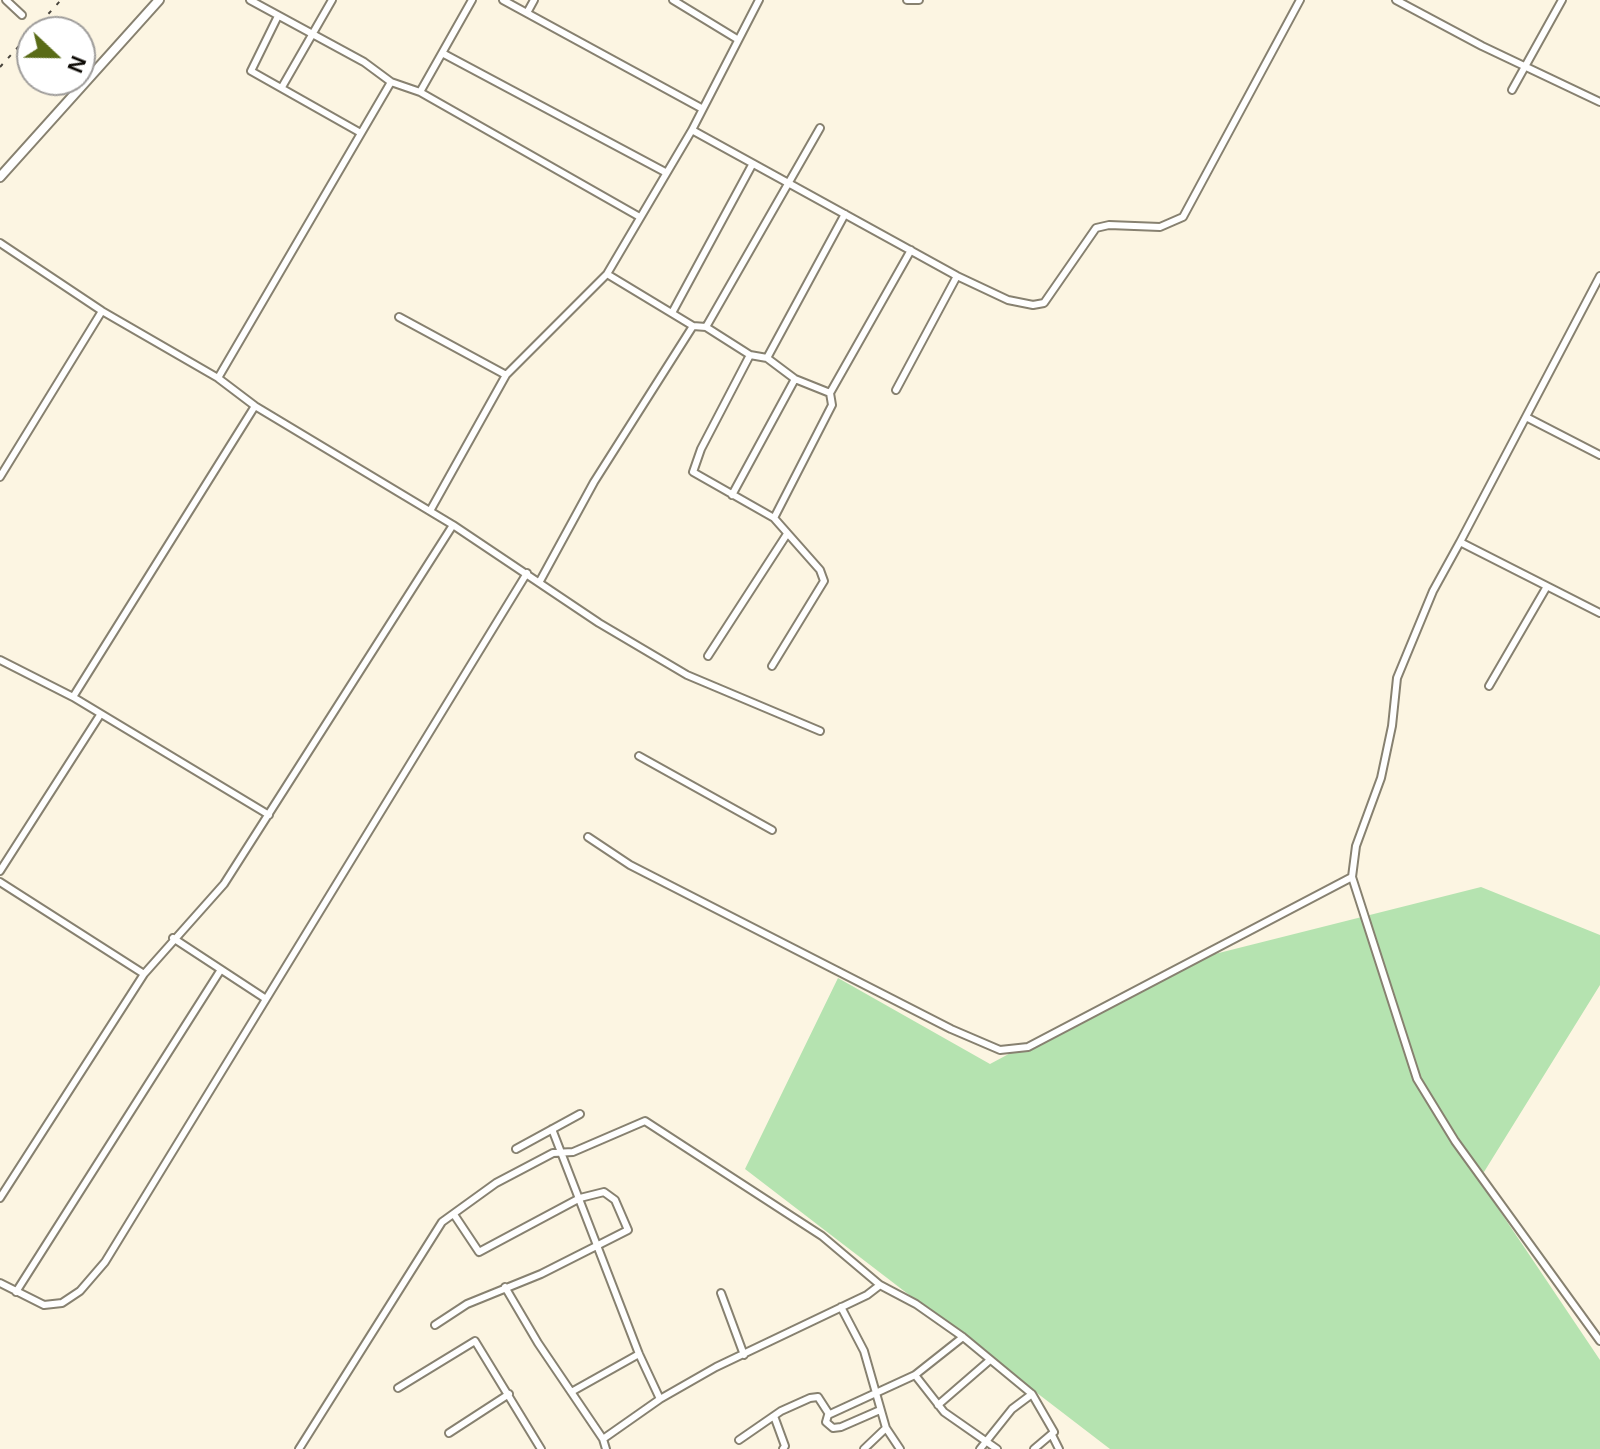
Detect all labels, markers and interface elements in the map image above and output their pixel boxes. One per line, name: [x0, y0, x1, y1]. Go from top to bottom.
north arrow: [16, 16, 96, 96]
text: N: [62, 52, 91, 76]

